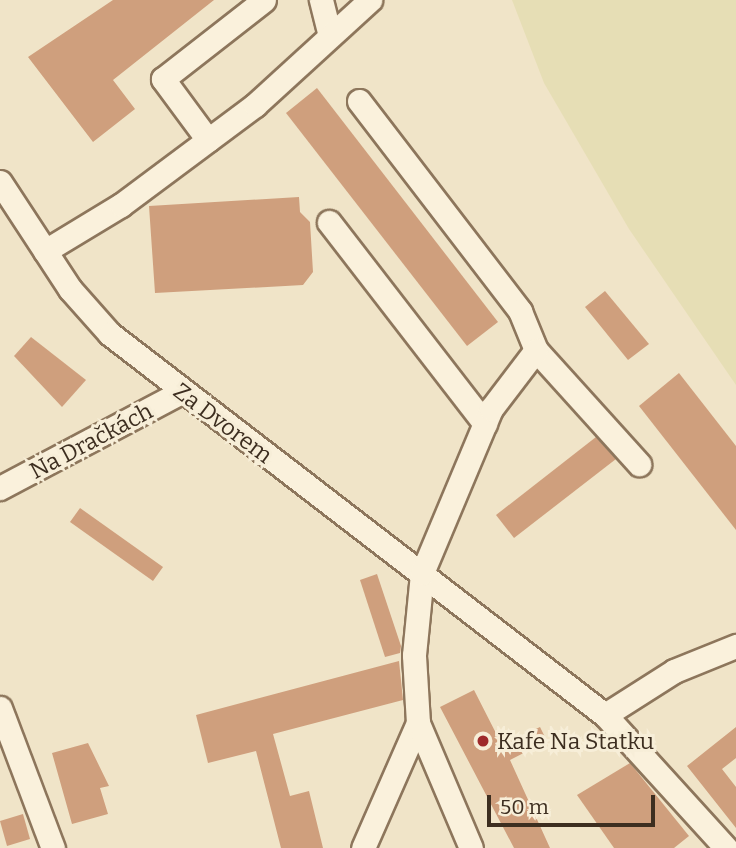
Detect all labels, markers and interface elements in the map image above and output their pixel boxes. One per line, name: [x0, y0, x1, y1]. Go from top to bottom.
street label: Za Dvorem: [168, 377, 278, 469]
street label: Na Dračkách: [25, 397, 157, 485]
place label: Kafe Na Statku: [497, 727, 654, 755]
marker: Kafe Na Statku: [475, 733, 491, 749]
scale bar: [491, 782, 659, 826]
text: 50 m: [500, 794, 549, 820]

